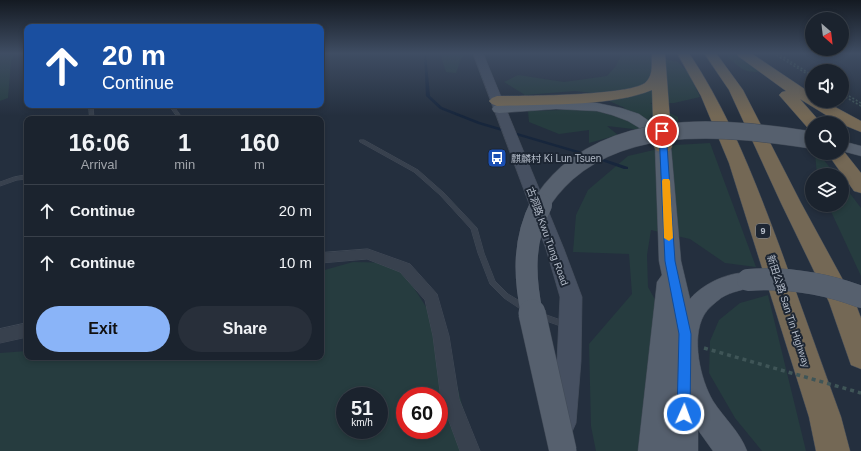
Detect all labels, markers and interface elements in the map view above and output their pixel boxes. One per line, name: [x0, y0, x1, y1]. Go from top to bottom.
north arrow: [805, 12, 849, 56]
map controls: [805, 12, 849, 212]
icon: ahead: [36, 40, 88, 92]
text: 20 m: [102, 40, 166, 71]
button: sound: [805, 64, 849, 108]
text: Continue: [102, 73, 174, 93]
pin: [645, 114, 679, 148]
button: search: [805, 116, 849, 160]
icon: arrive: [651, 120, 673, 142]
text: 16:06: [68, 129, 130, 156]
text: 1: [178, 129, 191, 156]
text: 160: [240, 129, 280, 156]
bus stop icon: 麒麟村 Ki Lun Tsuen: [486, 147, 508, 169]
place label: 麒麟村 Ki Lun Tsuen: [511, 153, 601, 164]
text: Arrival: [81, 157, 118, 172]
text: min: [174, 157, 195, 172]
text: m: [254, 157, 265, 172]
button: layers: [805, 168, 849, 212]
street label: 古洞路 Kwu Tung Road: [525, 185, 570, 287]
icon: ahead: [36, 200, 58, 222]
text: Continue: [70, 202, 135, 219]
text: 20 m: [279, 202, 312, 219]
road number: 9: [756, 224, 770, 238]
icon: ahead: [36, 252, 58, 274]
street label: 新田公路 San Tin Highway: [765, 253, 812, 369]
text: Continue: [70, 254, 135, 271]
text: 10 m: [279, 254, 312, 271]
button: Exit: [36, 306, 170, 352]
button: Share: [178, 306, 312, 352]
speed limit sign: 60: [396, 387, 448, 439]
position arrow: [663, 393, 705, 435]
text: 51: [351, 397, 373, 419]
text: km/h: [351, 417, 373, 428]

